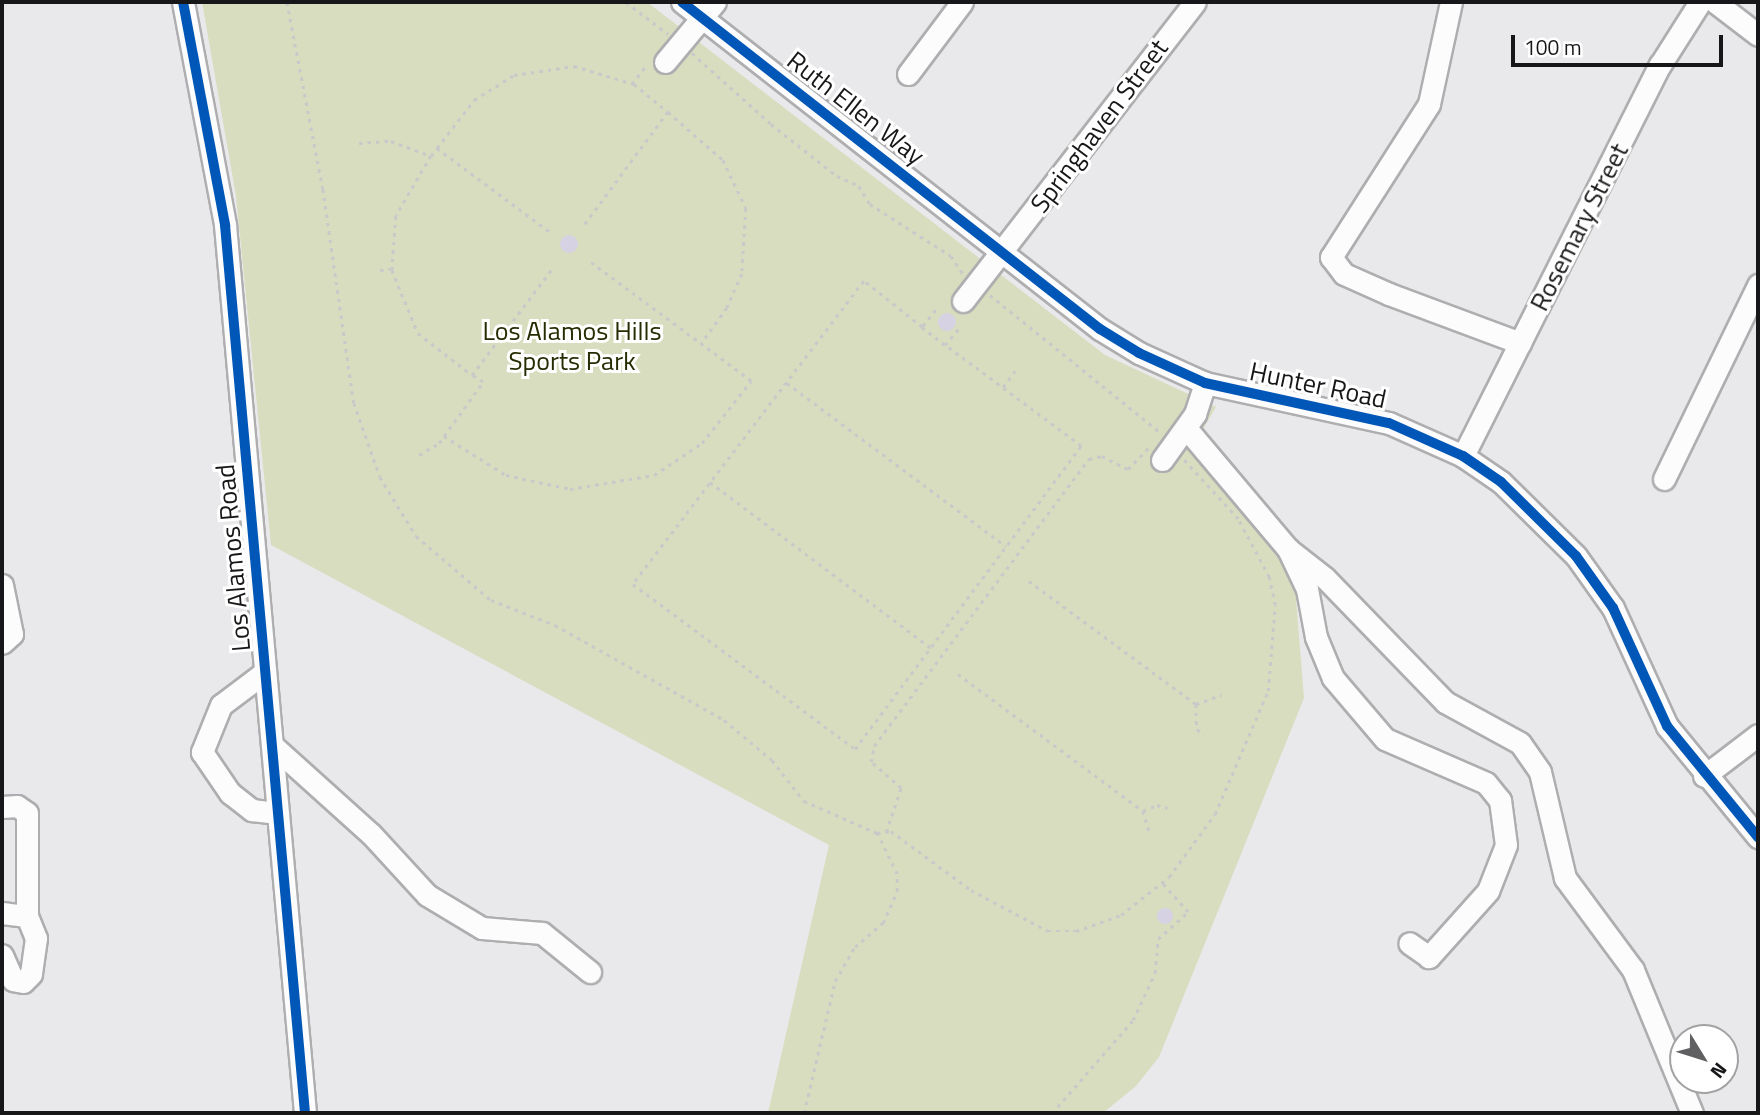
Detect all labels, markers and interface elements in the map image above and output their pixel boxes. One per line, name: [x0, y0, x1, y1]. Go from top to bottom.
scale bar: [1515, 21, 1727, 65]
text: 100 m: [1524, 31, 1581, 63]
street label: Springhaven Street: [1024, 33, 1174, 219]
street label: Ruth Ellen Way: [781, 45, 931, 171]
street label: Rosemary Street: [1523, 138, 1635, 316]
park label: Los Alamos Hills Sports Park: [482, 315, 662, 376]
street label: Hunter Road: [1247, 355, 1389, 415]
street label: Los Alamos Road: [209, 463, 257, 653]
north arrow: [1669, 1024, 1739, 1094]
text: N: [1704, 1057, 1735, 1085]

